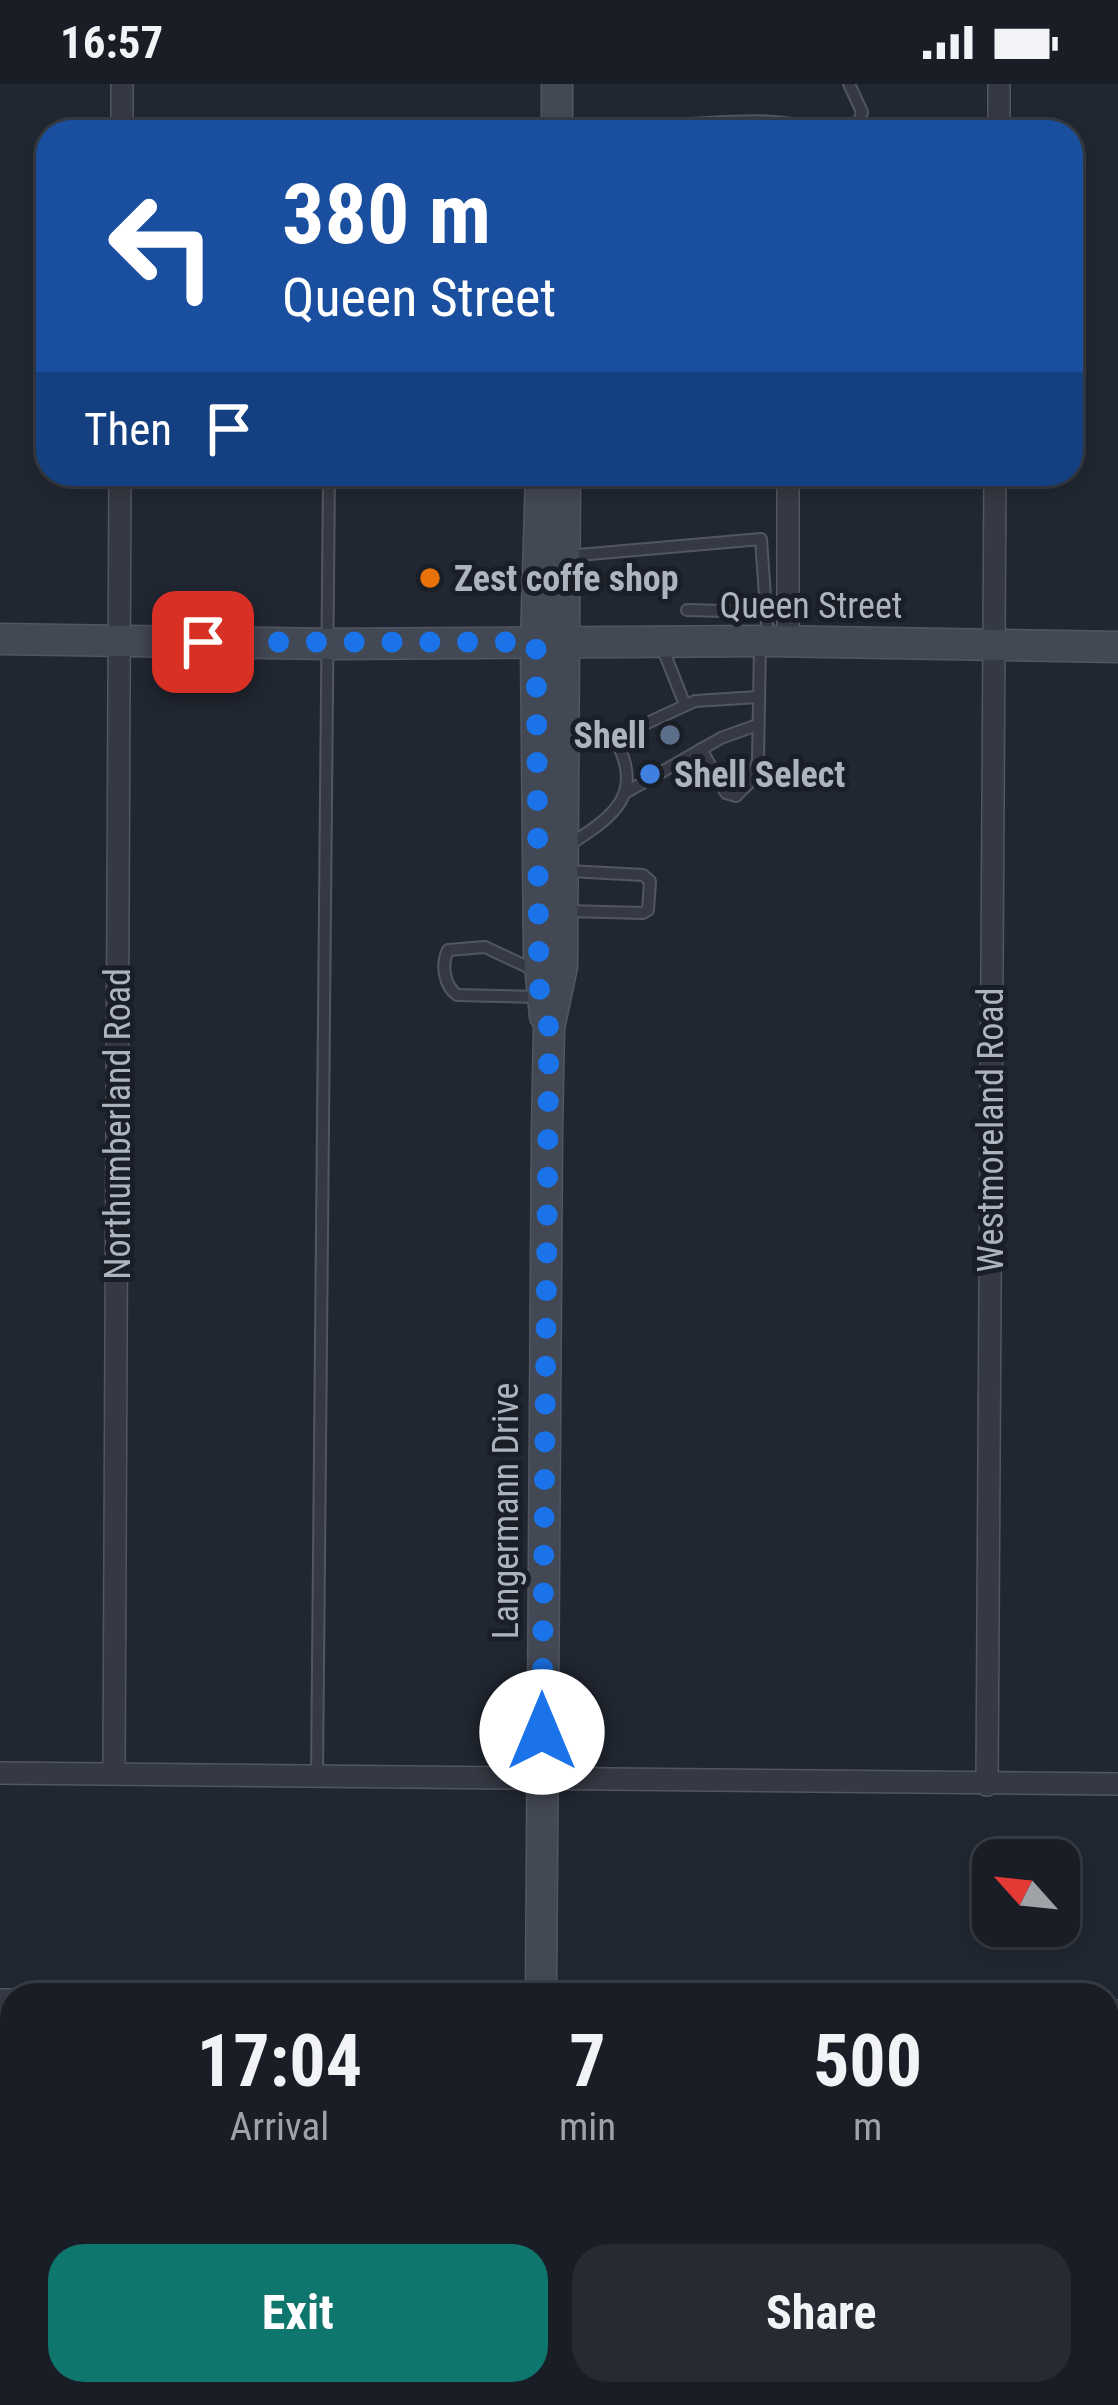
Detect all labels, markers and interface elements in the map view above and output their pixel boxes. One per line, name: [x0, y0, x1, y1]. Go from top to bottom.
text: 16:57: [60, 16, 163, 69]
text: 380 m: [282, 165, 491, 264]
icon: left: [84, 168, 240, 324]
text: Queen Street: [282, 266, 556, 329]
icon: arrive: [196, 396, 262, 462]
text: Then: [84, 403, 172, 456]
place label: Zest coffe shop: [454, 558, 679, 600]
marker: Zest coffe shop: [417, 565, 443, 591]
street label: Queen Street: [720, 585, 902, 627]
pin: [152, 591, 254, 693]
icon: arrive: [170, 609, 236, 675]
place label: Shell: [573, 715, 646, 757]
marker: Shell: [657, 722, 683, 748]
place label: Shell Select: [674, 754, 845, 796]
marker: Shell Select: [637, 761, 663, 787]
street label: Northumberland Road: [97, 968, 139, 1280]
street label: Westmoreland Road: [970, 988, 1012, 1272]
street label: Langermann Drive: [485, 1383, 527, 1639]
position arrow: [479, 1669, 605, 1795]
north arrow: [972, 1839, 1080, 1947]
map controls: [972, 1839, 1080, 1947]
text: 17:04: [197, 2019, 362, 2104]
text: 7: [569, 2019, 606, 2104]
text: 500: [813, 2019, 922, 2104]
text: Arrival: [230, 2104, 329, 2150]
text: min: [559, 2104, 616, 2150]
text: m: [853, 2104, 882, 2150]
button: Exit: [48, 2244, 548, 2382]
button: Share: [572, 2244, 1071, 2382]

